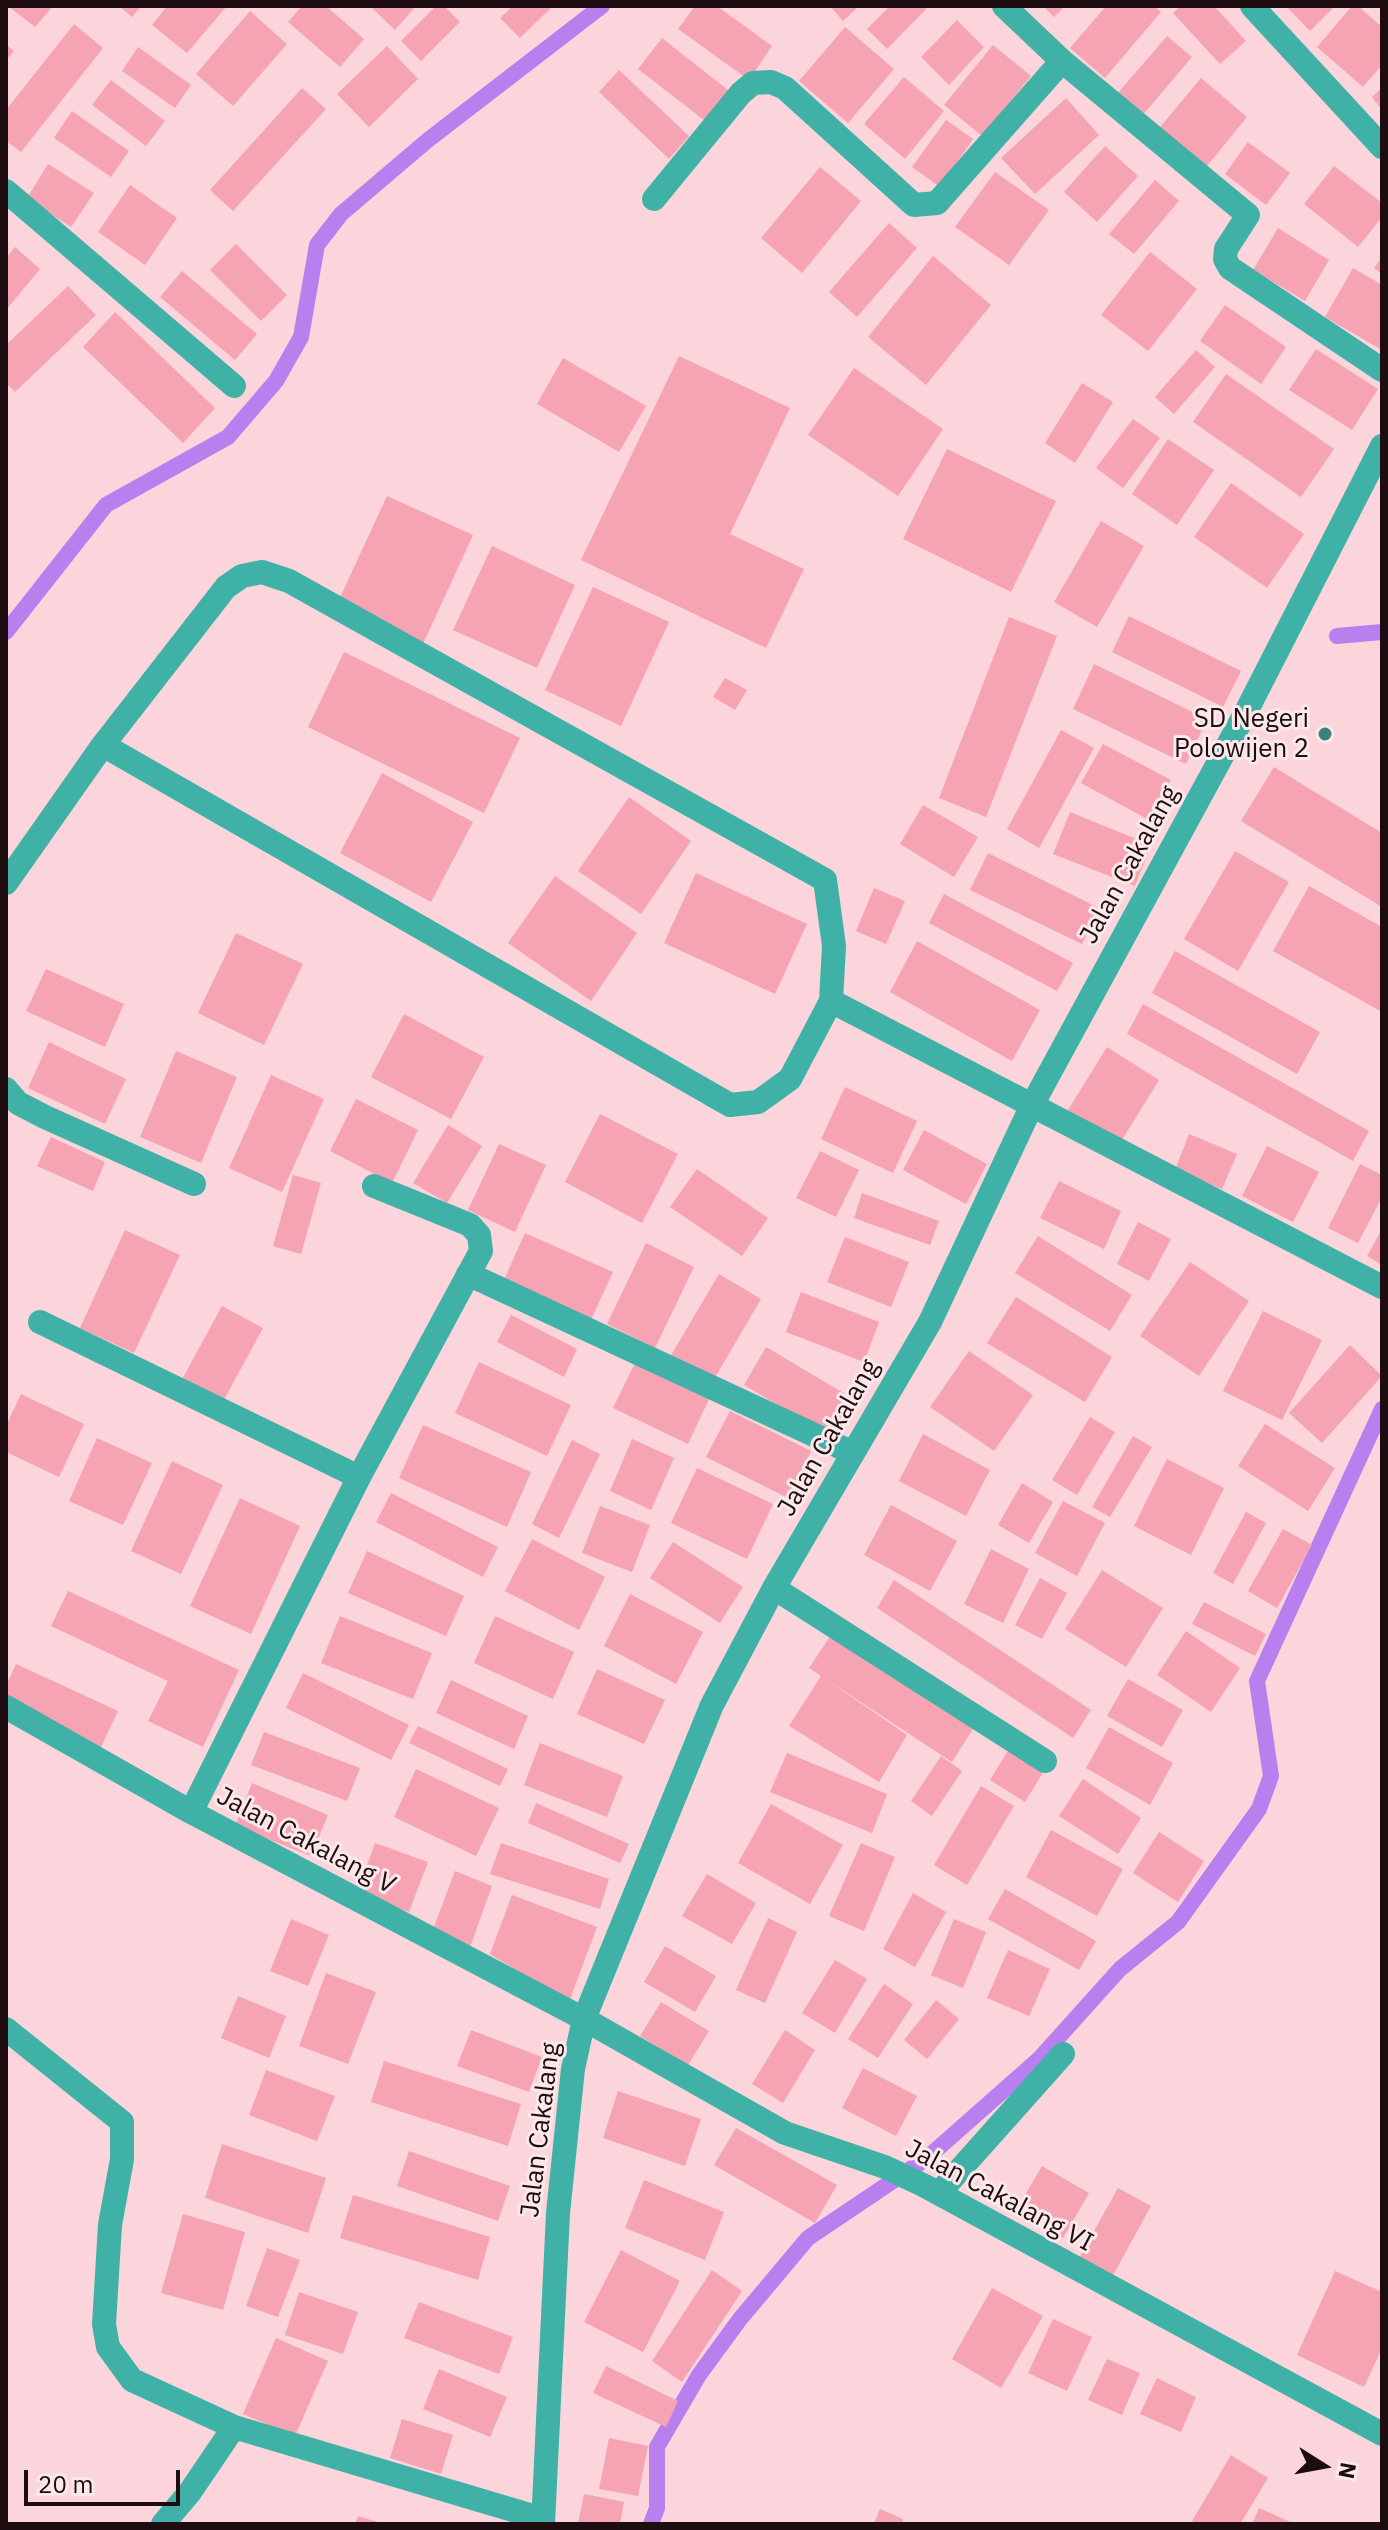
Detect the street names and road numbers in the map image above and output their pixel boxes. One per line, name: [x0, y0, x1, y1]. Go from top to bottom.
street label: Jalan Cakalang: [1074, 780, 1186, 950]
street label: Jalan Cakalang: [772, 1354, 886, 1522]
street label: Jalan Cakalang V: [211, 1781, 401, 1901]
street label: Jalan Cakalang: [515, 2041, 567, 2219]
street label: Jalan Cakalang VI: [900, 2133, 1098, 2259]

